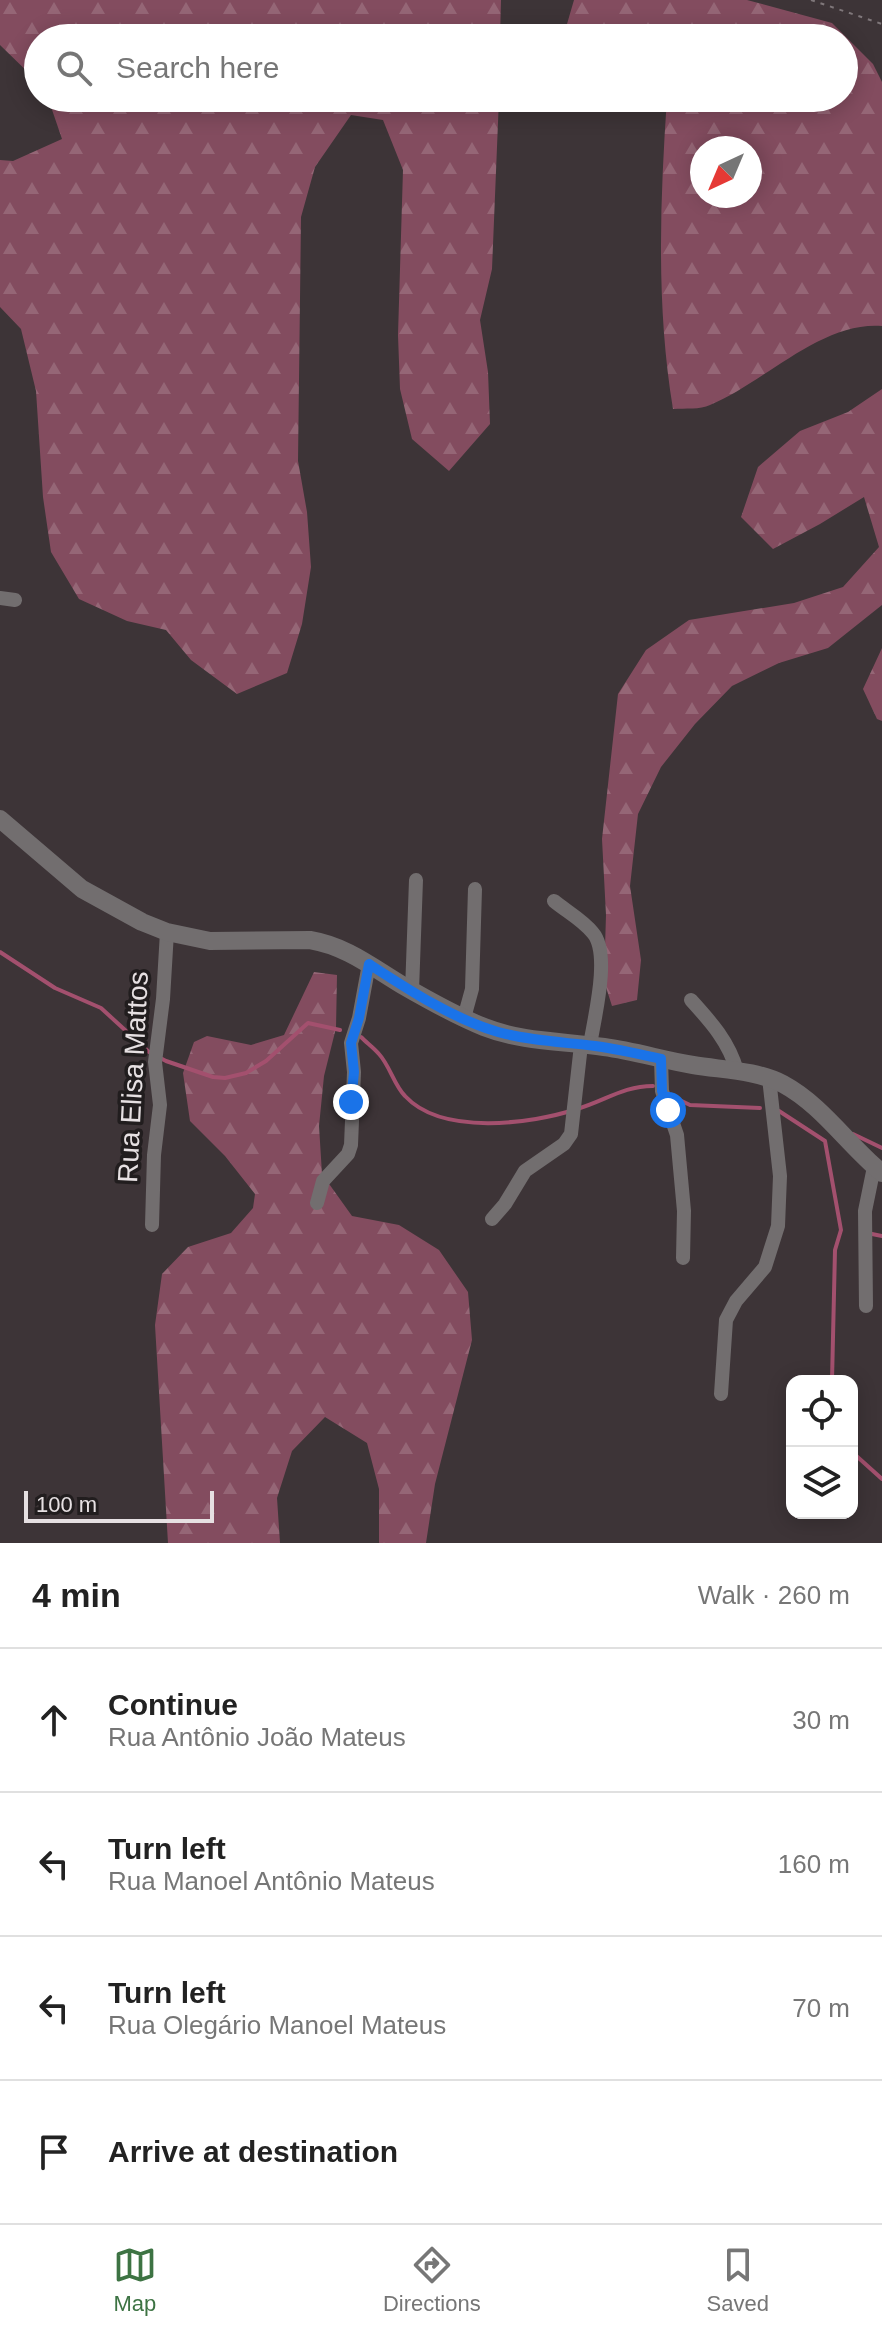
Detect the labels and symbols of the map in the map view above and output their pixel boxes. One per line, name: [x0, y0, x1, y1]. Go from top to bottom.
north arrow: [690, 136, 762, 208]
street label: Rua Elisa Mattos: [112, 971, 154, 1183]
route end: [333, 1084, 369, 1120]
route start: [650, 1092, 686, 1128]
scale bar: [24, 1487, 214, 1523]

